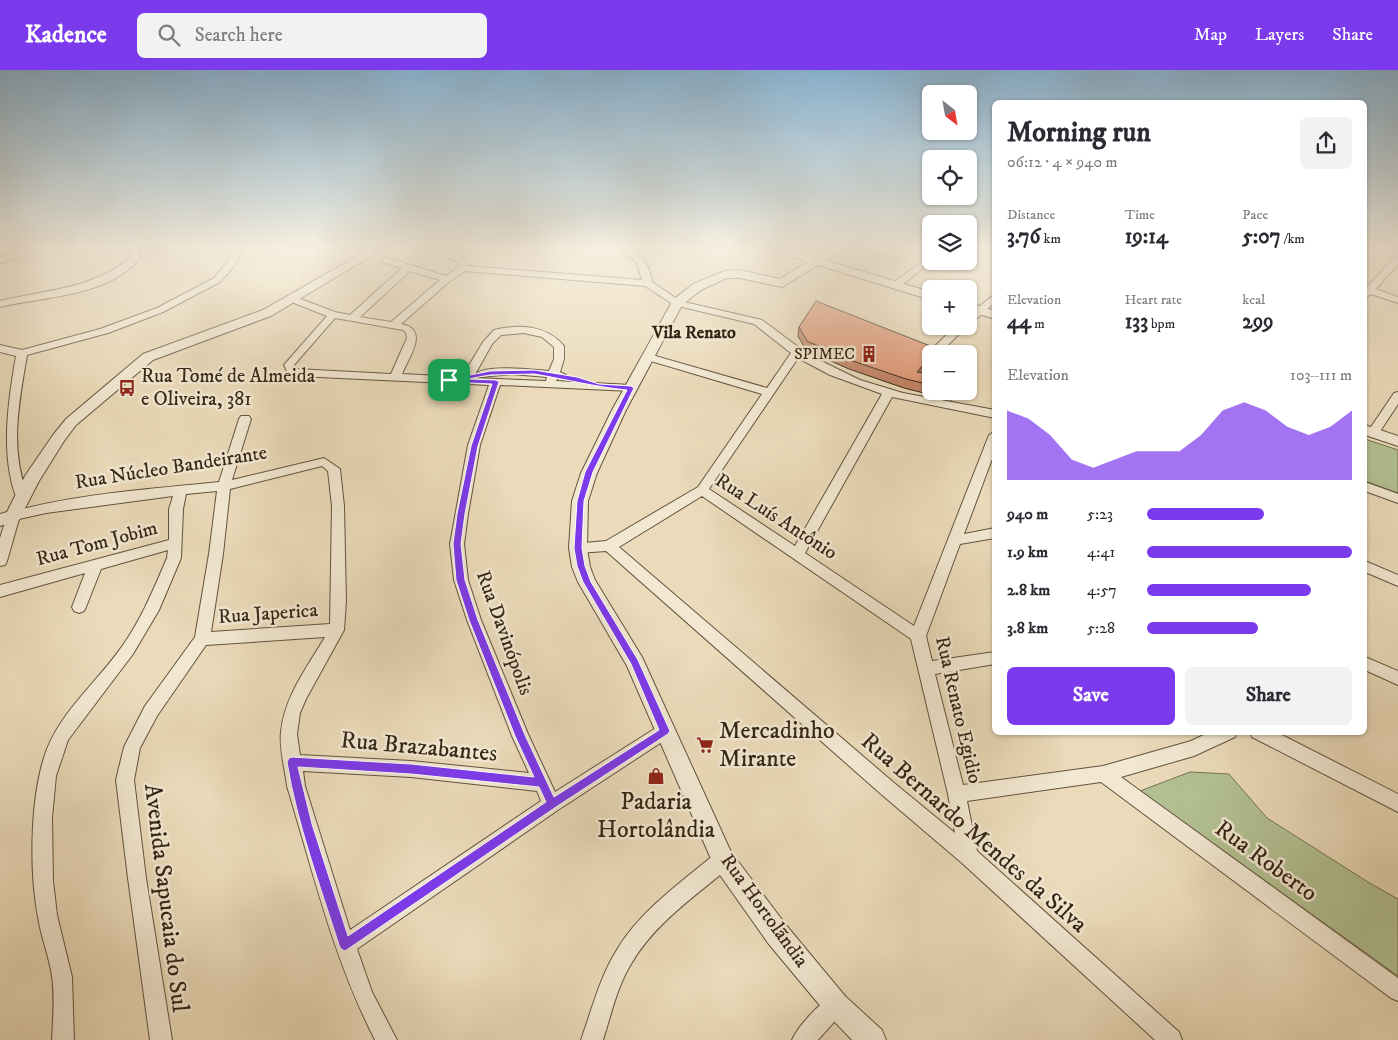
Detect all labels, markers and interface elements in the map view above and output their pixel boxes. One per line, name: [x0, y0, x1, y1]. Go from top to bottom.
search box: [137, 13, 487, 58]
text: Kadence: [25, 20, 107, 50]
icon: search: [155, 21, 183, 49]
text: Search here: [195, 24, 283, 47]
text: Map: [1194, 24, 1227, 46]
text: Layers: [1255, 24, 1304, 46]
text: Share: [1332, 24, 1373, 46]
north arrow: [922, 85, 978, 140]
map controls: [922, 85, 977, 400]
text: Morning run: [1007, 115, 1151, 150]
button: share: [1300, 117, 1352, 169]
button: locate: [922, 150, 977, 205]
text: 06:12 · 4 × 940 m: [1007, 152, 1118, 172]
text: Distance: [1007, 206, 1055, 224]
text: Time: [1125, 206, 1155, 224]
text: Pace: [1242, 206, 1268, 224]
button: layers: [922, 215, 977, 270]
text: 3.76: [1007, 224, 1040, 250]
text: 19:14: [1125, 224, 1168, 250]
text: 5:07: [1242, 224, 1281, 250]
text: km: [1040, 230, 1061, 248]
text: /km: [1281, 230, 1305, 248]
button: +: [922, 280, 977, 335]
text: Elevation: [1007, 291, 1061, 309]
text: Heart rate: [1125, 291, 1182, 309]
text: kcal: [1242, 291, 1265, 309]
text: 44: [1007, 309, 1031, 335]
text: 133: [1125, 309, 1148, 335]
text: 299: [1242, 309, 1274, 335]
text: m: [1031, 315, 1045, 333]
text: bpm: [1148, 315, 1175, 333]
district label: Vila Renato: [651, 322, 736, 344]
place label: SPIMEC: [794, 344, 855, 364]
building icon: SPIMEC: [859, 344, 879, 364]
button: −: [922, 345, 977, 400]
pin: [428, 359, 470, 401]
place label: Rua Tomé de Almeida e Oliveira, 381: [141, 364, 316, 412]
text: Elevation: [1007, 365, 1069, 385]
text: 103–111 m: [1290, 365, 1352, 385]
icon: arrive: [435, 366, 463, 394]
bus stop icon: Rua Tomé de Almeida e Oliveira, 381: [117, 378, 137, 398]
street label: Rua Núcleo Bandeirante: [73, 440, 269, 496]
street label: Rua Luís Antônio: [710, 468, 842, 566]
text: 940 m: [1007, 504, 1048, 524]
text: 5:23: [1087, 504, 1113, 524]
street label: Rua Tom Jobim: [34, 516, 160, 572]
text: 1.9 km: [1007, 542, 1048, 562]
text: 4:41: [1087, 542, 1115, 562]
street label: Rua Davinópolis: [470, 567, 538, 699]
text: 2.8 km: [1007, 580, 1050, 600]
text: 4:57: [1087, 580, 1117, 600]
street label: Rua Japerica: [217, 598, 319, 630]
text: 3.8 km: [1007, 618, 1048, 638]
text: 5:28: [1087, 618, 1115, 638]
street label: Rua Renato Egidio: [929, 634, 987, 786]
button: Save: [1007, 667, 1175, 725]
button: Share: [1185, 667, 1352, 725]
place label: Mercadinho Mirante: [719, 716, 835, 774]
street label: Rua Brazabantes: [339, 725, 499, 769]
street label: Rua Bernardo Mendes da Silva: [855, 726, 1094, 940]
supermarket icon: Mercadinho Mirante: [695, 735, 715, 755]
shop icon: Padaria Hortolândia: [646, 766, 666, 786]
street label: Avenida Sapucaia do Sul: [137, 782, 195, 1015]
place label: Padaria Hortolândia: [597, 787, 716, 845]
street label: Rua Roberto: [1209, 814, 1323, 908]
street label: Rua Hortolãndia: [715, 849, 814, 973]

